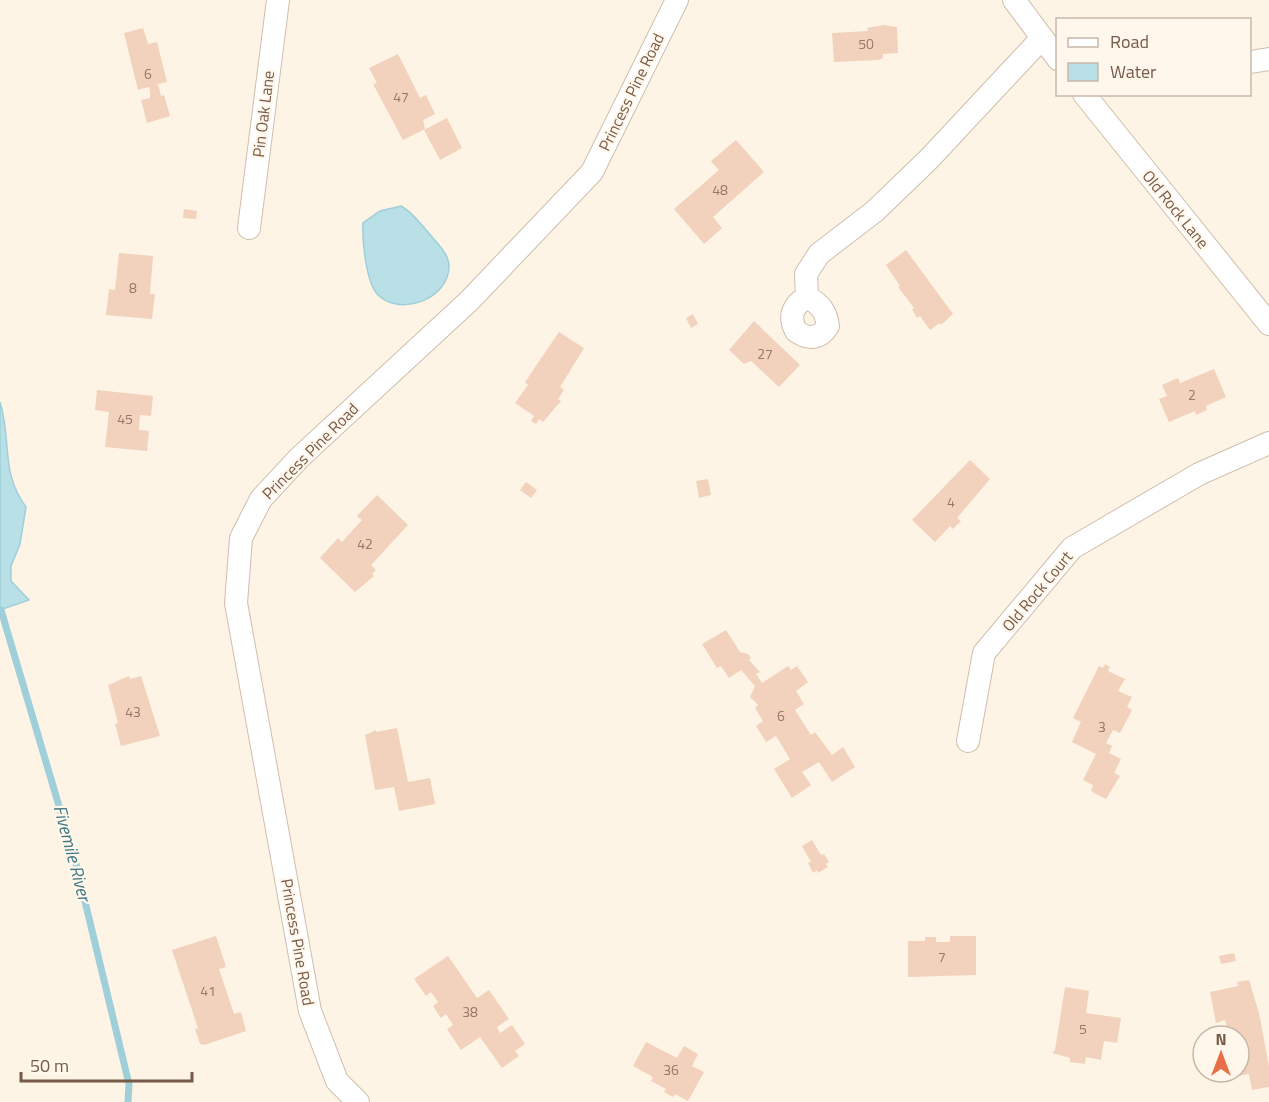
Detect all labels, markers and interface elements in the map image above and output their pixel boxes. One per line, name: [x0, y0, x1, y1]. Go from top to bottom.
legend: [1056, 18, 1251, 96]
text: Road: [1110, 28, 1149, 55]
street label: Princess Pine Road: [592, 29, 670, 155]
house number: 50: [858, 33, 874, 54]
text: Water: [1110, 58, 1156, 85]
house number: 6: [144, 63, 152, 84]
street label: Pin Oak Lane: [246, 69, 280, 159]
house number: 47: [393, 86, 409, 107]
street label: Old Rock Lane: [1137, 165, 1215, 253]
house number: 48: [712, 179, 728, 200]
house number: 8: [129, 277, 137, 298]
house number: 27: [757, 343, 773, 364]
house number: 2: [1188, 384, 1196, 405]
street label: Princess Pine Road: [256, 397, 364, 505]
house number: 45: [117, 408, 133, 429]
house number: 4: [947, 491, 955, 512]
house number: 42: [357, 533, 373, 554]
street label: Old Rock Court: [996, 545, 1078, 637]
house number: 43: [125, 701, 141, 722]
house number: 6: [777, 705, 785, 726]
house number: 3: [1098, 716, 1106, 737]
water label: Fivemile River: [47, 802, 99, 906]
street label: Princess Pine Road: [275, 877, 321, 1007]
house number: 7: [938, 946, 946, 967]
house number: 41: [200, 980, 216, 1001]
house number: 38: [462, 1001, 478, 1022]
house number: 5: [1079, 1018, 1087, 1039]
north arrow: [1191, 1024, 1251, 1084]
text: N: [1215, 1027, 1227, 1051]
scale bar: [21, 1045, 192, 1083]
text: 50 m: [30, 1052, 69, 1079]
house number: 36: [663, 1059, 679, 1080]

